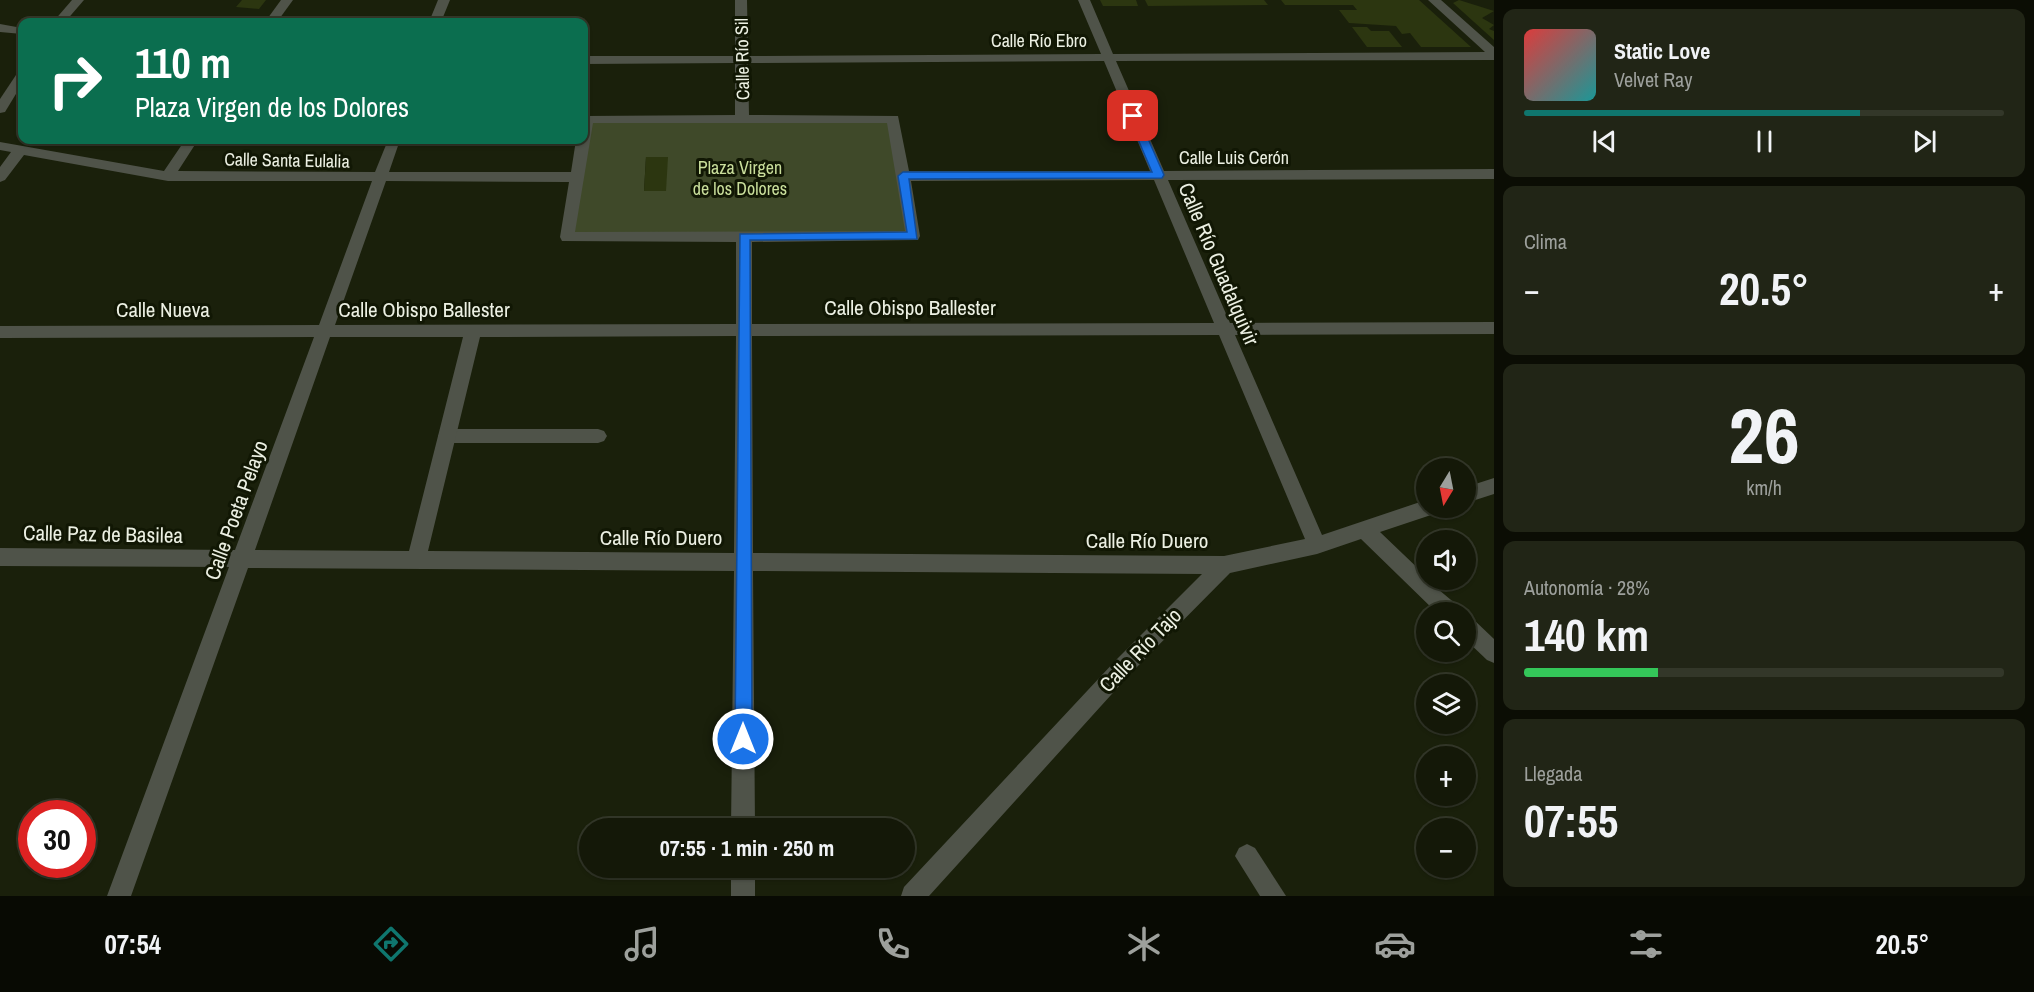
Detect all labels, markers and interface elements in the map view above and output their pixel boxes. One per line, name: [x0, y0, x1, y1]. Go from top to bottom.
street label: Calle Río Sil: [729, 18, 755, 100]
street label: Calle Río Ebro: [991, 28, 1087, 53]
text: 110 m: [135, 35, 231, 91]
text: Static Love: [1614, 36, 1710, 66]
icon: right: [36, 42, 114, 120]
text: Velvet Ray: [1614, 66, 1692, 93]
text: Plaza Virgen de los Dolores: [135, 89, 409, 125]
pin: [1107, 90, 1158, 141]
icon: arrive: [1116, 99, 1149, 132]
icon: previous: [1588, 125, 1621, 158]
icon: pause: [1748, 125, 1781, 158]
icon: next: [1908, 125, 1941, 158]
street label: Calle Luis Cerón: [1179, 145, 1289, 170]
street label: Calle Santa Eulalia: [224, 146, 350, 174]
park label: Plaza Virgen de los Dolores: [693, 155, 787, 201]
street label: Calle Río Guadalquivir: [1172, 178, 1266, 350]
text: Clima: [1524, 228, 1567, 255]
text: 20.5°: [1719, 258, 1809, 319]
text: −: [1524, 267, 1540, 311]
text: +: [1988, 267, 2004, 311]
street label: Calle Obispo Ballester: [824, 293, 996, 322]
street label: Calle Nueva: [116, 295, 210, 324]
street label: Calle Obispo Ballester: [338, 295, 510, 324]
text: 26: [1728, 382, 1800, 487]
street label: Calle Poeta Pelayo: [197, 436, 275, 584]
north arrow: [1416, 458, 1476, 518]
map controls: [1416, 458, 1476, 878]
text: km/h: [1746, 474, 1782, 501]
street label: Calle Paz de Basilea: [23, 518, 184, 550]
street label: Calle Río Duero: [600, 523, 722, 552]
street label: Calle Río Duero: [1086, 526, 1208, 555]
button: sound: [1416, 530, 1476, 590]
text: Autonomía · 28%: [1524, 574, 1650, 601]
street label: Calle Río Tajo: [1092, 601, 1188, 699]
button: search: [1416, 602, 1476, 662]
text: 140 km: [1524, 604, 1649, 665]
button: layers: [1416, 674, 1476, 734]
position arrow: [711, 707, 775, 771]
button: +: [1416, 746, 1476, 806]
text: Llegada: [1524, 760, 1582, 787]
text: 07:55: [1524, 790, 1618, 851]
speed limit sign: 30: [18, 800, 96, 878]
button: −: [1416, 818, 1476, 878]
text: 07:55 · 1 min · 250 m: [660, 833, 834, 863]
icon: directions: [370, 923, 412, 965]
icon: music: [621, 923, 663, 965]
icon: phone: [872, 923, 914, 965]
icon: climate: [1123, 923, 1165, 965]
icon: car: [1374, 923, 1416, 965]
icon: filters: [1625, 923, 1667, 965]
text: 07:54: [104, 926, 161, 962]
text: 20.5°: [1876, 926, 1929, 962]

